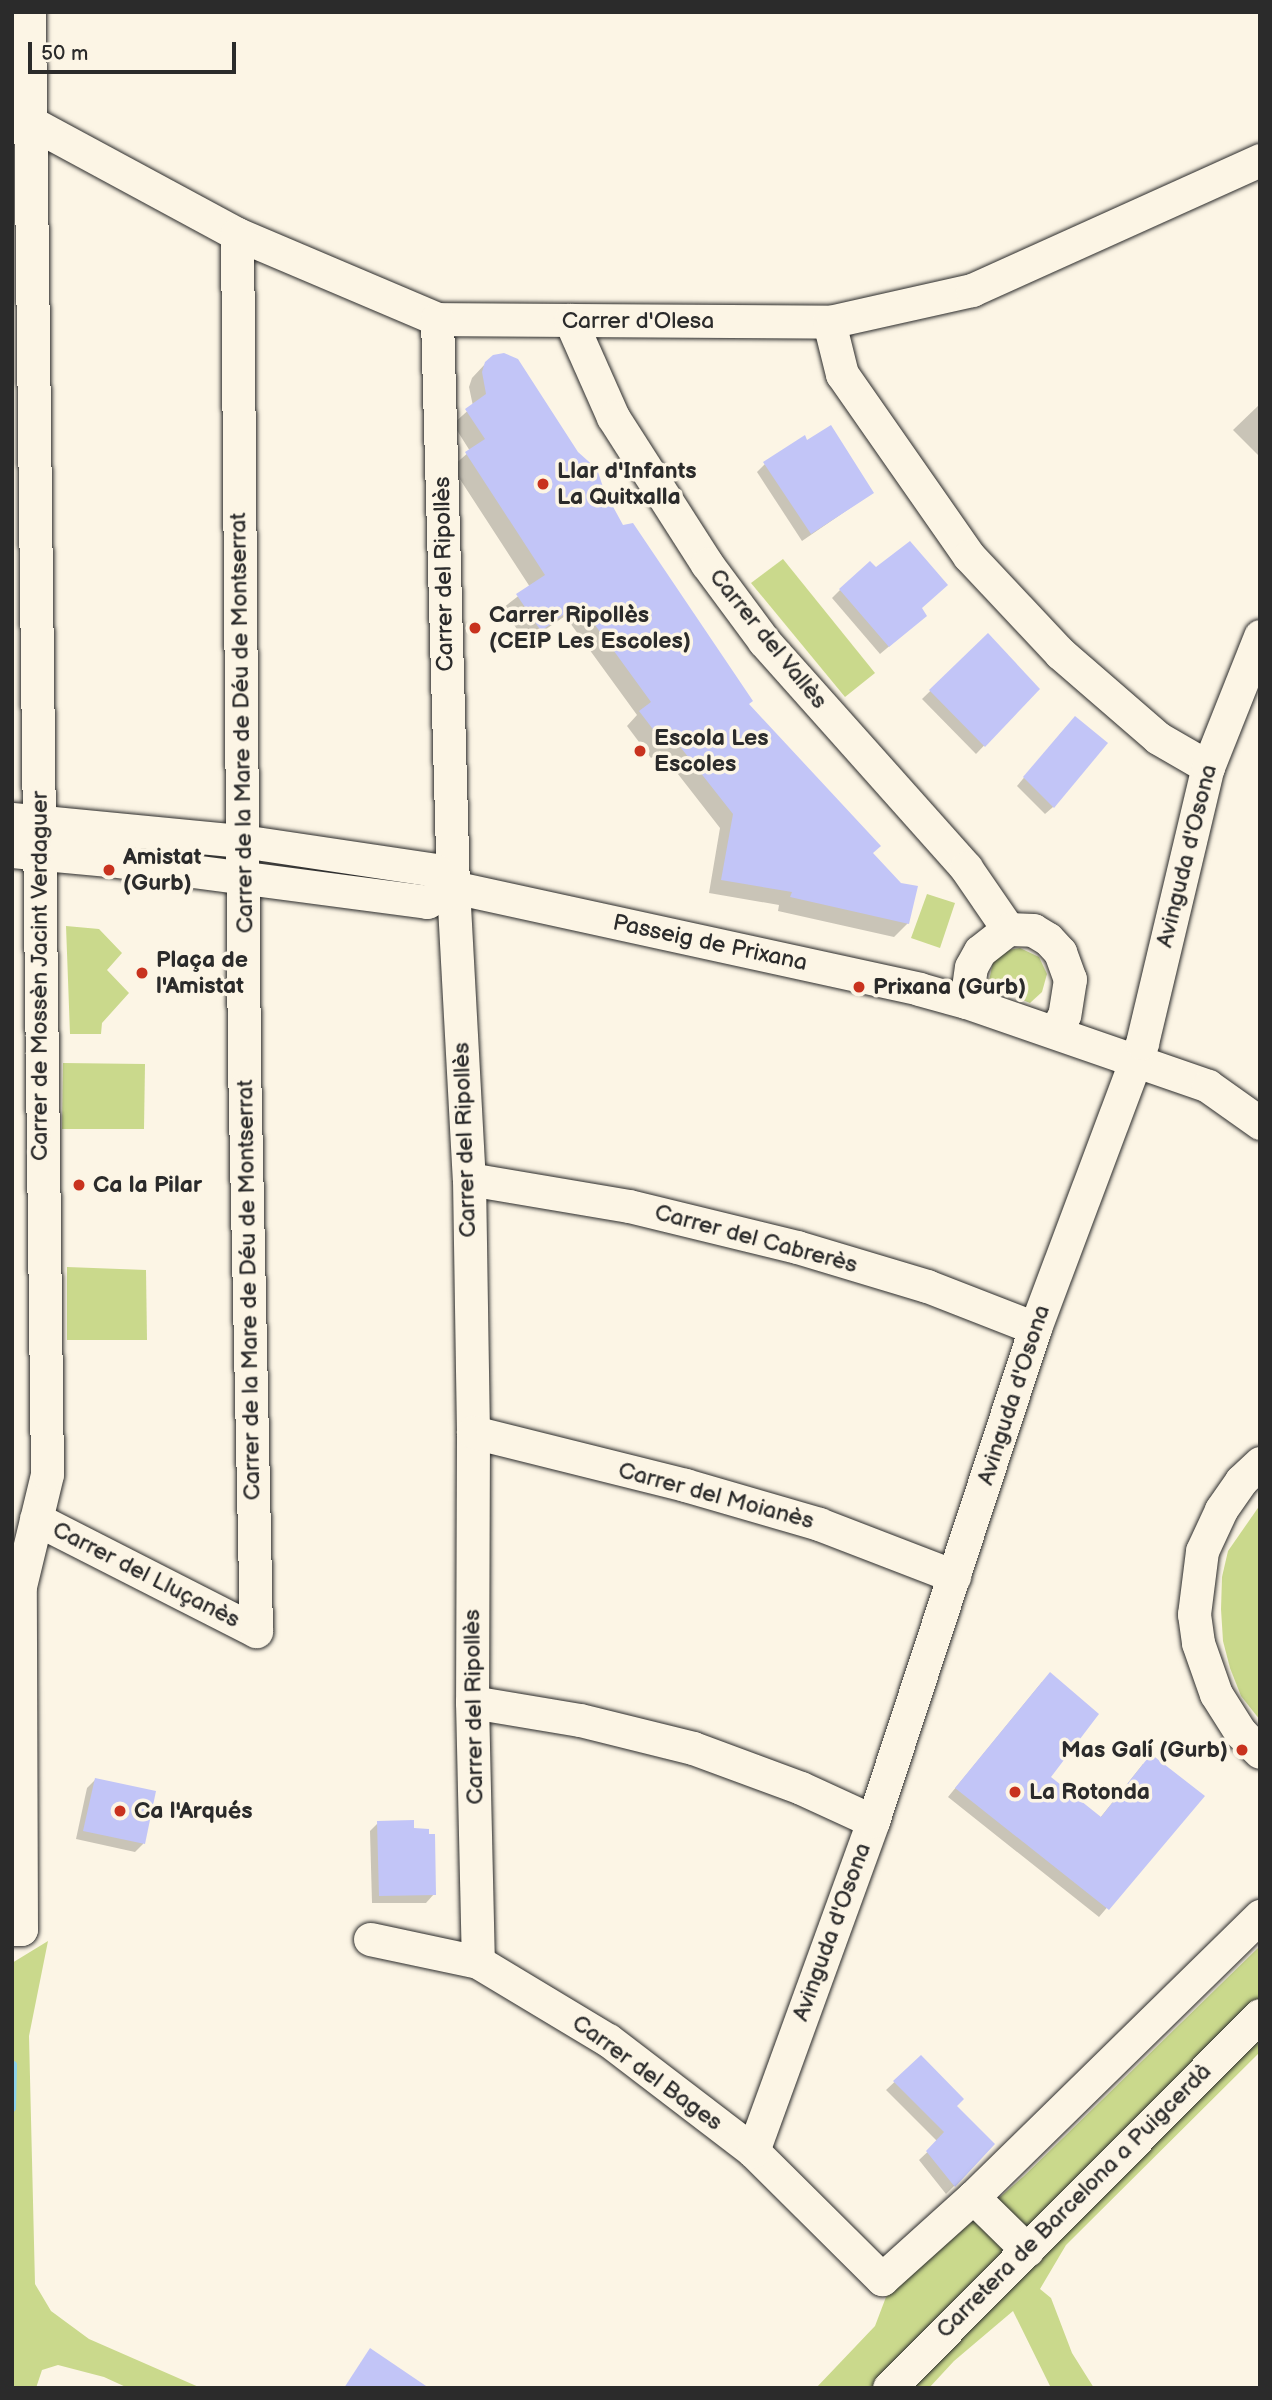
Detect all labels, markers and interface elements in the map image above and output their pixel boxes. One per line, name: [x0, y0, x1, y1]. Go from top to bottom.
scale bar: [32, 28, 240, 72]
text: 50 m: [41, 41, 88, 66]
street label: Carrer d'Olesa: [562, 307, 714, 335]
place label: Llar d'Infants La Quitxalla: [557, 457, 697, 511]
street label: Carrer del Ripollès: [428, 476, 460, 672]
marker: Llar d'Infants La Quitxalla: [535, 476, 551, 492]
street label: Carrer de la Mare de Déu de Montserrat: [225, 512, 259, 934]
street label: Carrer del Vallès: [703, 563, 833, 715]
place label: Carrer Ripollès (CEIP Les Escoles): [489, 601, 691, 655]
marker: Carrer Ripollès (CEIP Les Escoles): [467, 620, 483, 636]
place label: Escola Les Escoles: [654, 724, 769, 778]
marker: Escola Les Escoles: [632, 743, 648, 759]
street label: Avinguda d'Osona: [1151, 762, 1223, 950]
street label: Carrer de Mossèn Jacint Verdaguer: [26, 790, 54, 1162]
place label: Amistat (Gurb): [123, 843, 201, 897]
marker: Amistat (Gurb): [101, 862, 117, 878]
street label: Passeig de Prixana: [610, 909, 810, 977]
place label: Plaça de l'Amistat: [156, 946, 248, 1000]
marker: Plaça de l'Amistat: [134, 965, 150, 981]
place label: Prixana (Gurb): [873, 973, 1026, 1001]
marker: Prixana (Gurb): [851, 979, 867, 995]
street label: Carrer del Ripollès: [448, 1042, 482, 1238]
street label: Carrer de la Mare de Déu de Montserrat: [232, 1079, 266, 1501]
place label: Ca la Pilar: [93, 1171, 202, 1199]
marker: Ca la Pilar: [71, 1177, 87, 1193]
street label: Carrer del Cabrerès: [652, 1199, 860, 1279]
street label: Avinguda d'Osona: [972, 1302, 1056, 1488]
street label: Carrer del Moianès: [615, 1457, 817, 1535]
street label: Carrer del Lluçanès: [48, 1516, 244, 1634]
street label: Carrer del Ripollès: [458, 1609, 490, 1805]
place label: Mas Galí (Gurb): [1061, 1736, 1228, 1764]
marker: Mas Galí (Gurb): [1234, 1742, 1250, 1758]
place label: La Rotonda: [1029, 1778, 1150, 1806]
marker: La Rotonda: [1007, 1784, 1023, 1800]
place label: Ca l'Arqués: [134, 1797, 253, 1825]
marker: Ca l'Arqués: [112, 1803, 128, 1819]
street label: Avinguda d'Osona: [787, 1839, 877, 2025]
street label: Carrer del Bages: [567, 2009, 727, 2137]
street label: Carretera de Barcelona a Puigcerdà: [931, 2058, 1217, 2344]

